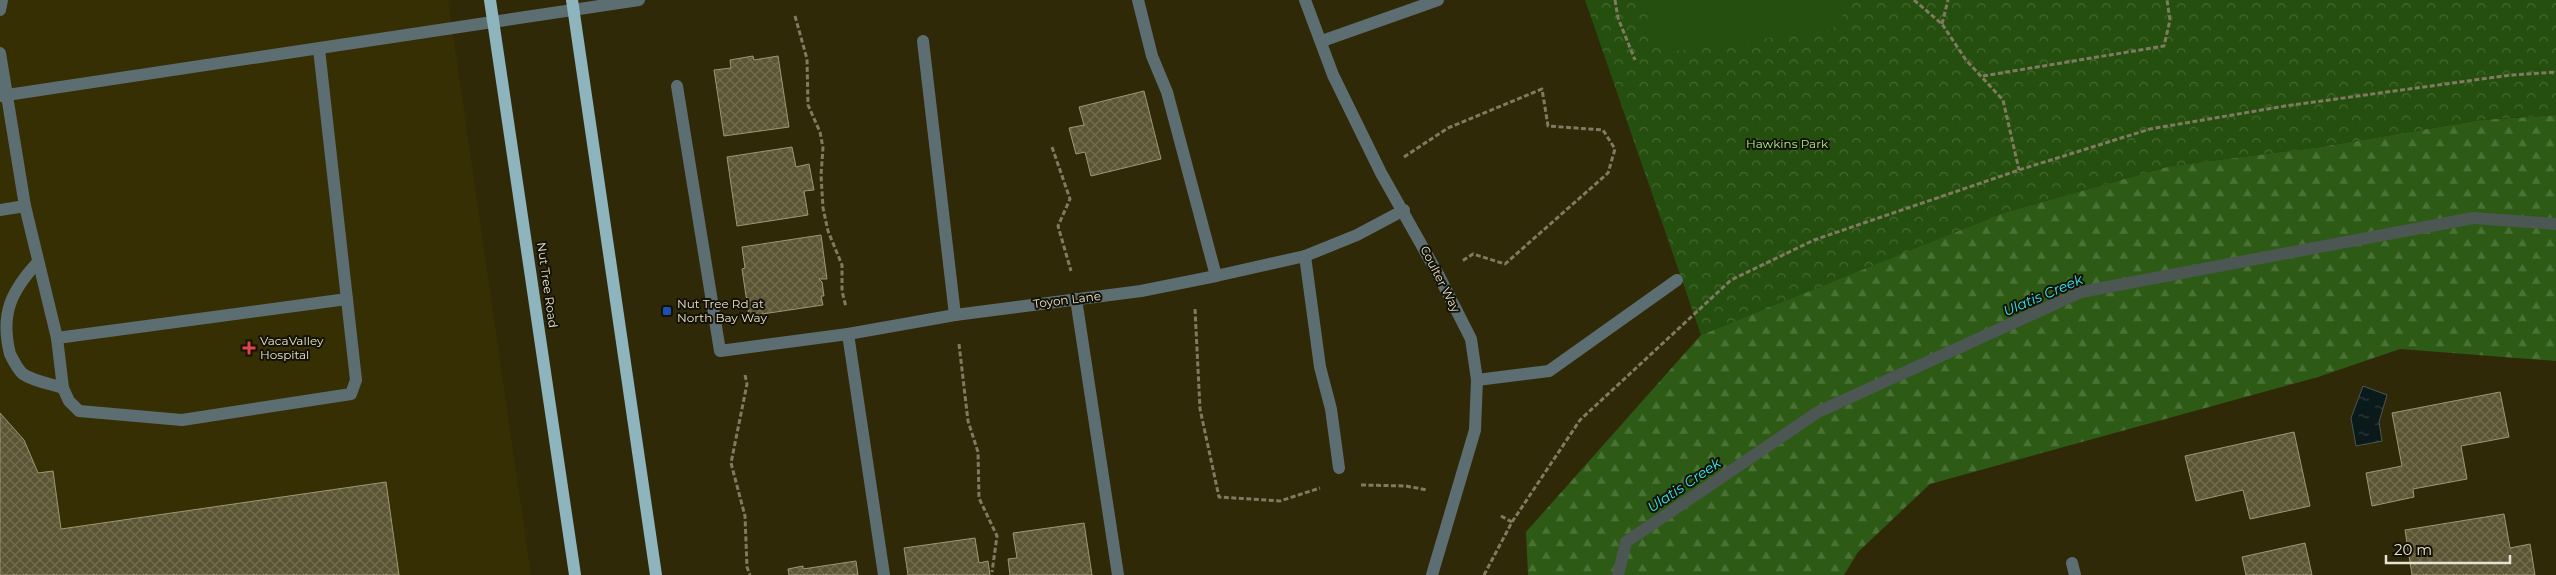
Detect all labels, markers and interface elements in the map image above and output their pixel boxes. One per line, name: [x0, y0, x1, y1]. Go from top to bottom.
park label: Hawkins Park: [1746, 136, 1829, 151]
street label: Nut Tree Road: [534, 241, 561, 329]
street label: Coulter Way: [1417, 243, 1464, 315]
water label: Ulatis Creek: [2000, 270, 2086, 320]
street label: Toyon Lane: [1032, 288, 1102, 311]
place label: Nut Tree Rd at North Bay Way: [677, 296, 767, 325]
marker: Nut Tree Rd at North Bay Way: [661, 305, 673, 317]
place label: VacaValley Hospital: [260, 333, 324, 362]
marker: VacaValley Hospital: [242, 341, 256, 355]
water label: Ulatis Creek: [1644, 453, 1725, 516]
scale bar: [2386, 532, 2510, 564]
text: 20 m: [2394, 540, 2432, 559]

